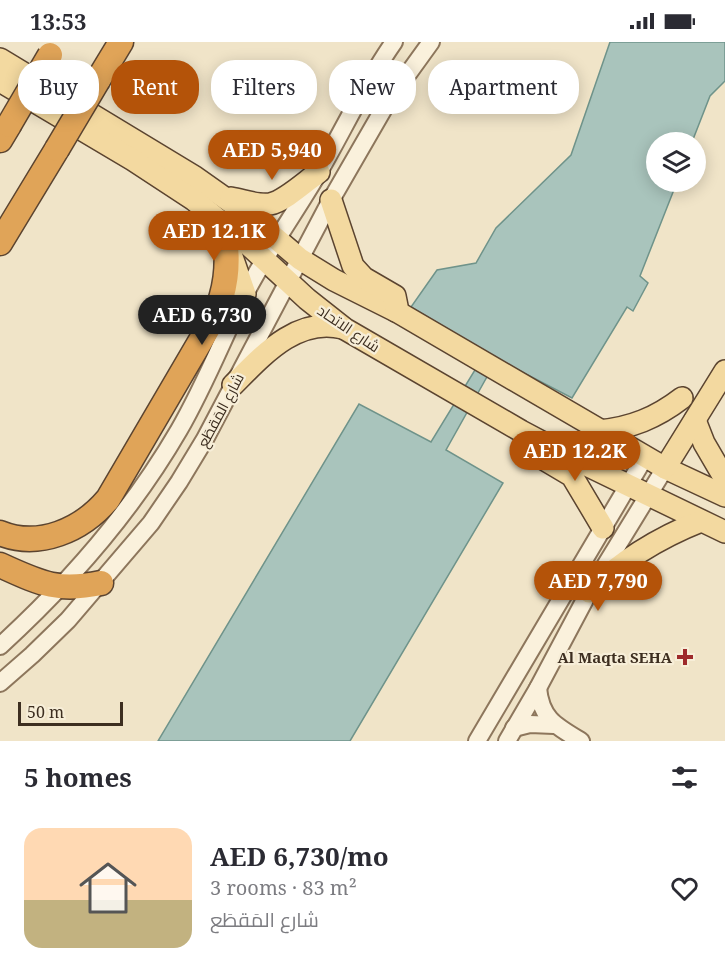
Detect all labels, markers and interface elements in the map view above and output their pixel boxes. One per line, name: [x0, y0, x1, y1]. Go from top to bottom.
text: 13:53: [30, 6, 86, 36]
chip: Buy: [18, 60, 99, 114]
chip: Rent: [111, 60, 199, 114]
chip: Filters: [211, 60, 317, 114]
chip: New: [329, 60, 416, 114]
chip: Apartment: [428, 60, 579, 114]
pin: AED 5,940: [203, 130, 341, 181]
map controls: [646, 132, 706, 192]
button: layers: [646, 132, 706, 192]
text: AED 5,940: [222, 136, 322, 163]
pin: AED 12.1K: [145, 211, 283, 262]
text: AED 12.1K: [162, 217, 266, 244]
pin: AED 6,730: [133, 295, 271, 346]
street label: شارع الاتحاد: [313, 300, 384, 358]
text: AED 6,730: [152, 301, 252, 328]
street label: شارع المَقطَع: [192, 369, 250, 452]
pin: AED 12.2K: [506, 431, 644, 482]
text: AED 12.2K: [523, 437, 627, 464]
pin: AED 7,790: [529, 561, 667, 612]
text: AED 7,790: [548, 567, 648, 594]
place label: Al Maqta SEHA: [557, 647, 673, 667]
marker: Al Maqta SEHA: [676, 648, 694, 666]
scale bar: [18, 699, 123, 726]
text: 50 m: [27, 701, 64, 723]
text: 5 homes: [24, 759, 132, 795]
icon: filters: [668, 761, 701, 794]
text: AED 6,730/mo: [210, 838, 389, 874]
icon: home: [72, 852, 144, 924]
icon: heart: [668, 872, 701, 905]
text: 3 rooms · 83 m²: [210, 874, 357, 901]
text: شارع المَقطَع: [210, 906, 319, 933]

